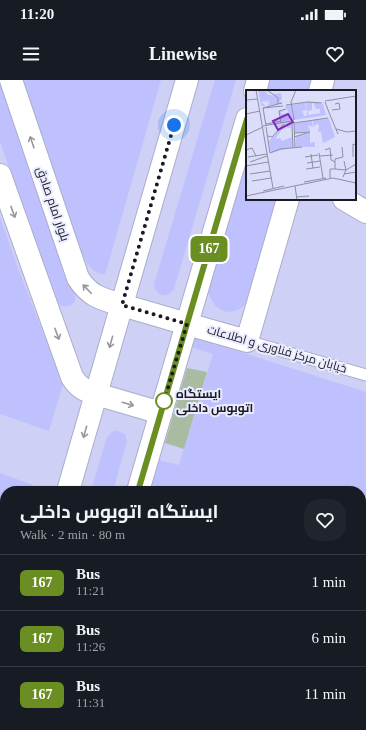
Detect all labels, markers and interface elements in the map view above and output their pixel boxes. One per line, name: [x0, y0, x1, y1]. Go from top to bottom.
text: 11:20: [20, 6, 54, 22]
icon: menu: [20, 43, 42, 65]
icon: heart: [324, 43, 346, 65]
text: Linewise: [149, 44, 217, 64]
inset map: [246, 90, 356, 200]
your location: [164, 115, 184, 135]
one-way arrow: [28, 136, 35, 149]
street label: بلوار امام صادق: [33, 165, 72, 243]
one-way arrow: [10, 205, 17, 218]
line badge: 167: [186, 236, 232, 262]
text: 167: [199, 241, 220, 256]
one-way arrow: [82, 284, 92, 294]
street label: خیابان مرکز فناوری و اطلاعات: [206, 322, 348, 376]
one-way arrow: [53, 328, 61, 340]
one-way arrow: [107, 336, 114, 349]
place label: ایستگاه اتوبوس داخلی: [176, 387, 253, 416]
marker: ایستگاه اتوبوس داخلی: [155, 392, 173, 410]
one-way arrow: [122, 401, 135, 408]
one-way arrow: [81, 425, 88, 438]
button: heart: [304, 499, 346, 541]
text: ایستگاه اتوبوس داخلی: [20, 501, 219, 522]
text: Walk · 2 min · 80 m: [20, 527, 125, 542]
text: Bus: [76, 566, 100, 582]
text: 1 min: [311, 574, 346, 590]
text: 167: [32, 575, 53, 590]
text: 11:21: [76, 583, 105, 598]
text: Bus: [76, 622, 100, 638]
text: 6 min: [311, 630, 346, 646]
text: 167: [32, 631, 53, 646]
text: 11:26: [76, 639, 105, 654]
text: Bus: [76, 678, 100, 694]
text: 11 min: [304, 686, 346, 702]
text: 167: [32, 687, 53, 702]
text: 11:31: [76, 695, 105, 710]

